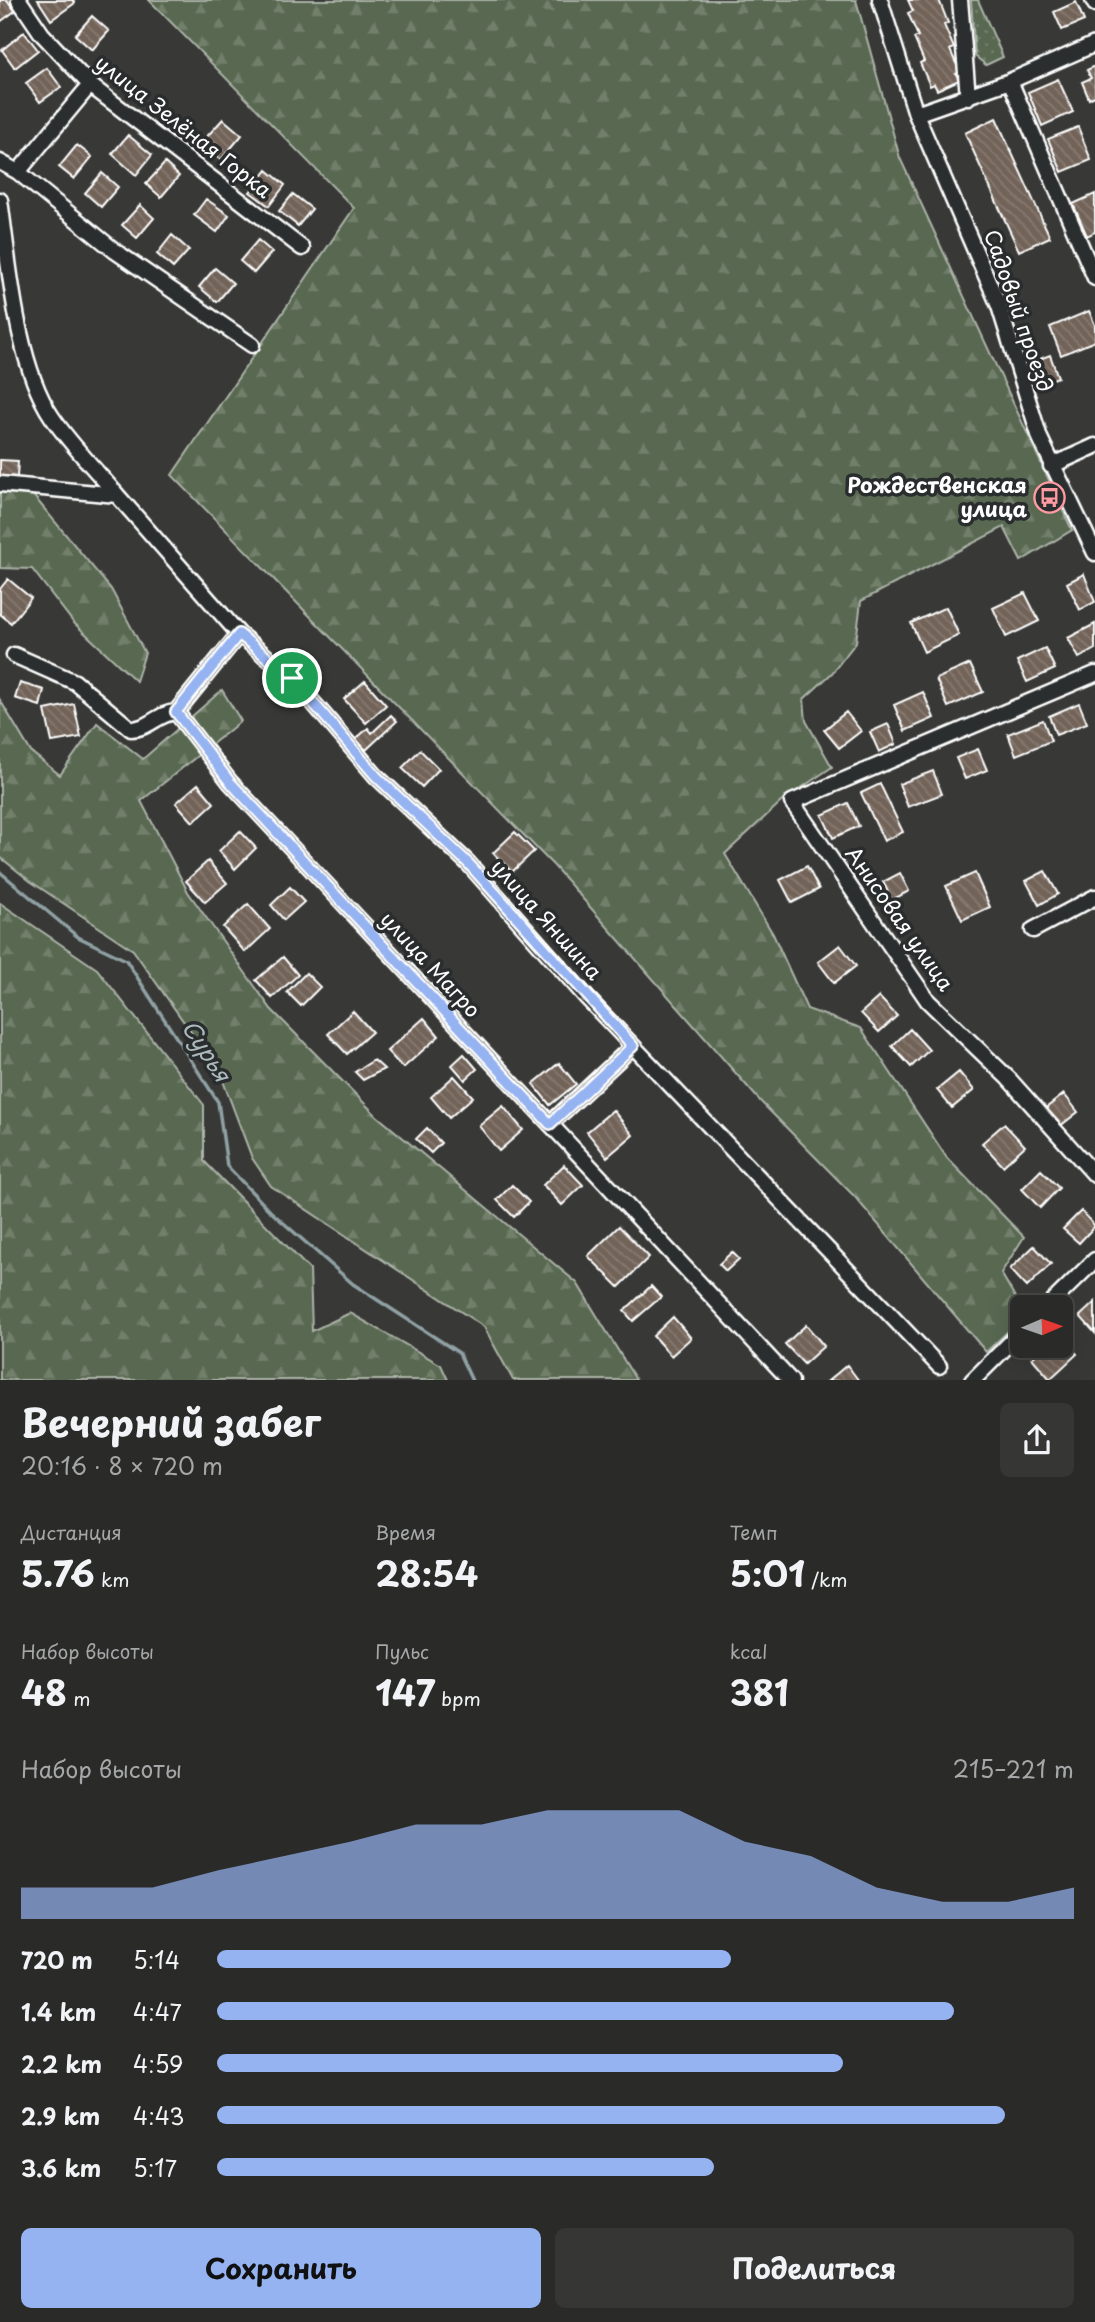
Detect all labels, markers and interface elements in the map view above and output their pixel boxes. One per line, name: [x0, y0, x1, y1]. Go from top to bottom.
street label: улица Зелёная Горка: [89, 46, 280, 205]
street label: Садовый проезд: [977, 225, 1063, 396]
place label: Рождественская улица: [847, 468, 1027, 524]
bus stop icon: Рождественская улица: [1033, 481, 1067, 515]
pin: [262, 648, 322, 708]
icon: arrive: [273, 659, 311, 697]
street label: Анисовая улица: [839, 839, 963, 997]
street label: улица Яншина: [484, 851, 611, 987]
street label: улица Магро: [374, 903, 489, 1024]
water label: Сурья: [174, 1012, 241, 1089]
north arrow: [1010, 1295, 1073, 1358]
map controls: [1010, 1295, 1073, 1358]
text: Вечерний забег: [21, 1393, 321, 1450]
button: share: [1000, 1403, 1074, 1477]
text: 20:16 · 8 × 720 m: [21, 1448, 223, 1483]
text: Дистанция: [21, 1518, 122, 1546]
text: Время: [375, 1518, 436, 1546]
text: Темп: [730, 1518, 778, 1546]
text: 5.76: [21, 1546, 95, 1599]
text: 28:54: [375, 1546, 478, 1599]
text: 5:01: [730, 1546, 805, 1599]
text: km: [95, 1565, 130, 1593]
text: /km: [805, 1565, 848, 1593]
text: Набор высоты: [21, 1637, 154, 1665]
text: Пульс: [375, 1637, 429, 1665]
text: kcal: [730, 1637, 768, 1665]
text: 48: [21, 1665, 67, 1718]
text: 147: [375, 1665, 435, 1718]
text: 381: [730, 1665, 789, 1718]
text: m: [67, 1684, 90, 1712]
text: bpm: [435, 1684, 481, 1712]
text: Набор высоты: [21, 1751, 182, 1786]
text: 215–221 m: [953, 1751, 1074, 1786]
text: 720 m: [21, 1942, 93, 1977]
text: 5:14: [133, 1942, 180, 1977]
text: 1.4 km: [21, 1994, 96, 2029]
text: 4:47: [133, 1994, 182, 2029]
text: 2.2 km: [21, 2046, 102, 2081]
text: 4:59: [133, 2046, 183, 2081]
text: 2.9 km: [21, 2098, 100, 2133]
text: 4:43: [133, 2098, 185, 2133]
text: 3.6 km: [21, 2150, 101, 2185]
text: 5:17: [133, 2150, 177, 2185]
button: Сохранить: [21, 2228, 541, 2308]
button: Поделиться: [555, 2228, 1074, 2308]

